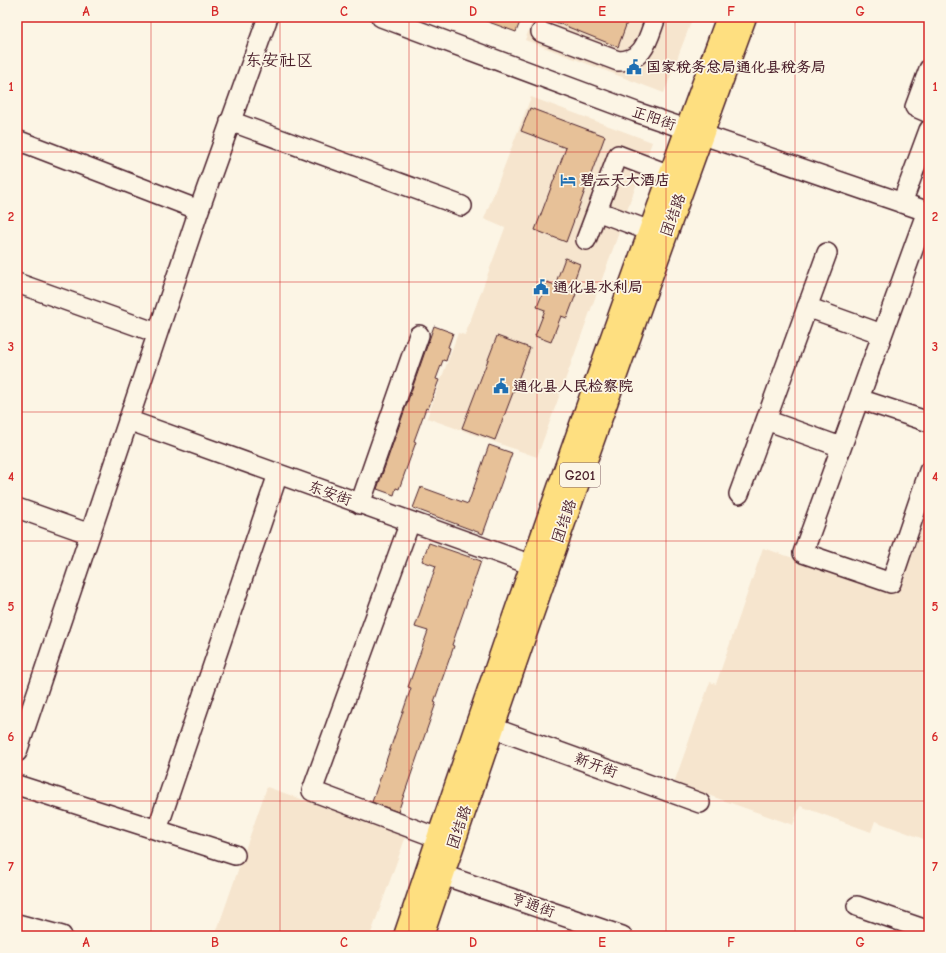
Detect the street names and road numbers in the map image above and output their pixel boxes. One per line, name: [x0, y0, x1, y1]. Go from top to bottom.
street label: 正阳街: [630, 102, 678, 134]
street label: 团结路: [657, 191, 689, 239]
road number: G201: [560, 463, 600, 487]
street label: 东安街: [306, 477, 354, 509]
street label: 团结路: [548, 497, 580, 545]
street label: 新开街: [572, 749, 620, 781]
street label: 团结路: [443, 803, 475, 851]
street label: 亨通街: [509, 889, 557, 921]

